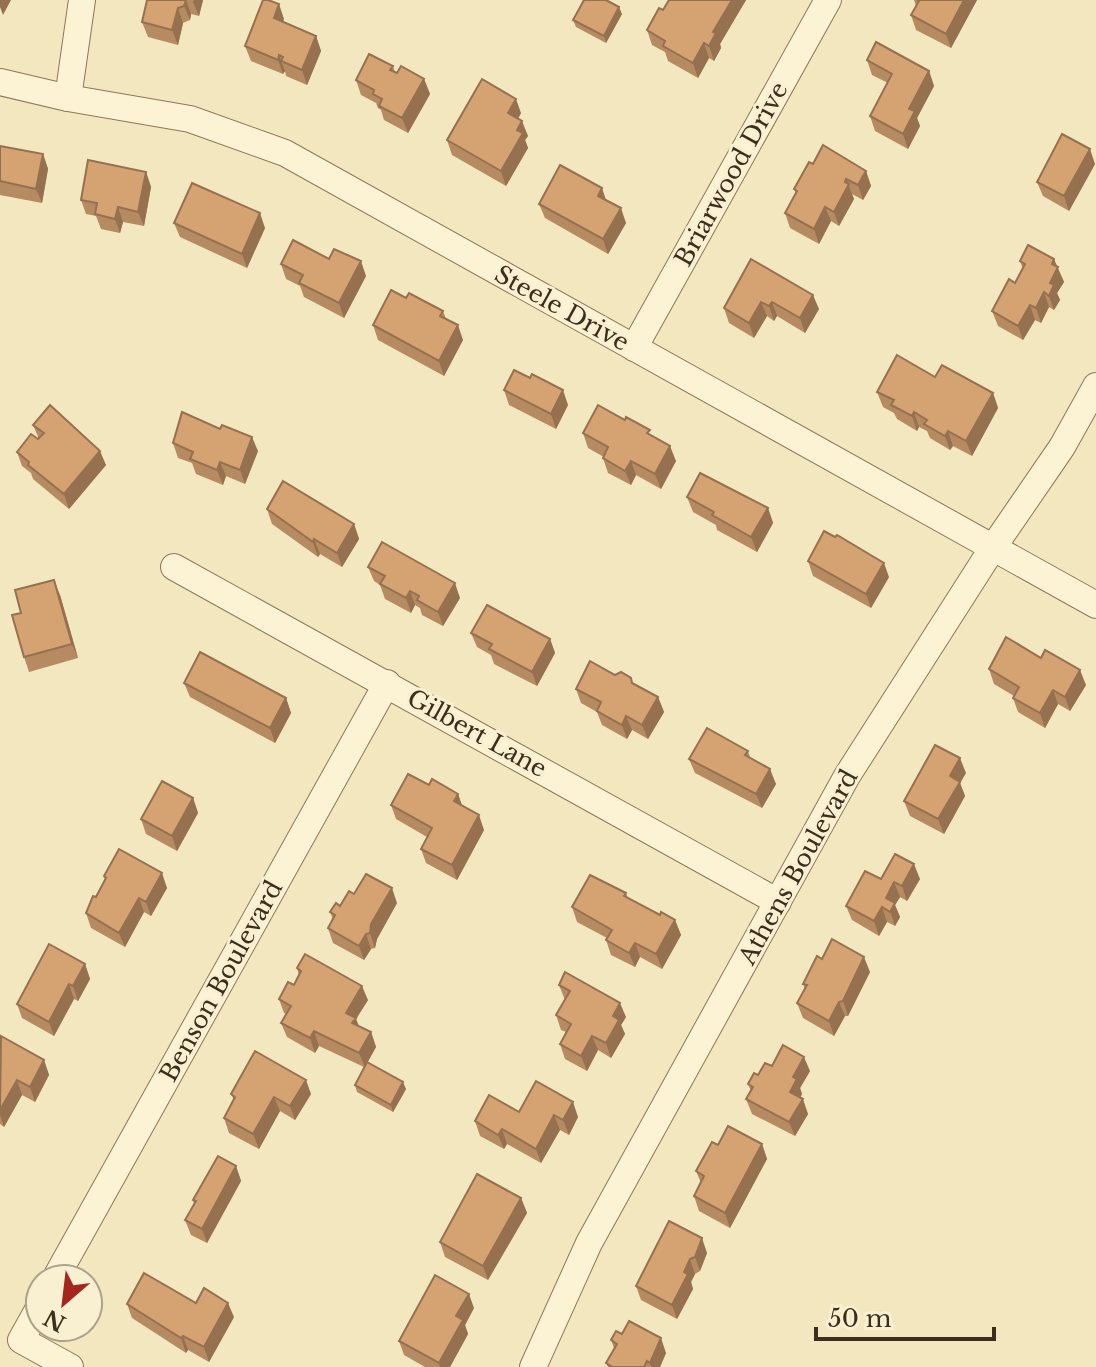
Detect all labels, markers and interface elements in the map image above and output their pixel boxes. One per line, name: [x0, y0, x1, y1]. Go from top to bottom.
street label: Briarwood Drive: [668, 77, 794, 271]
street label: Steele Drive: [490, 259, 634, 357]
street label: Gilbert Lane: [402, 683, 552, 783]
street label: Athens Boulevard: [732, 764, 864, 970]
street label: Benson Boulevard: [154, 875, 288, 1087]
north arrow: [24, 1263, 104, 1343]
scale bar: [816, 1291, 994, 1341]
text: N: [39, 1303, 70, 1337]
text: 50 m: [828, 1304, 892, 1333]

